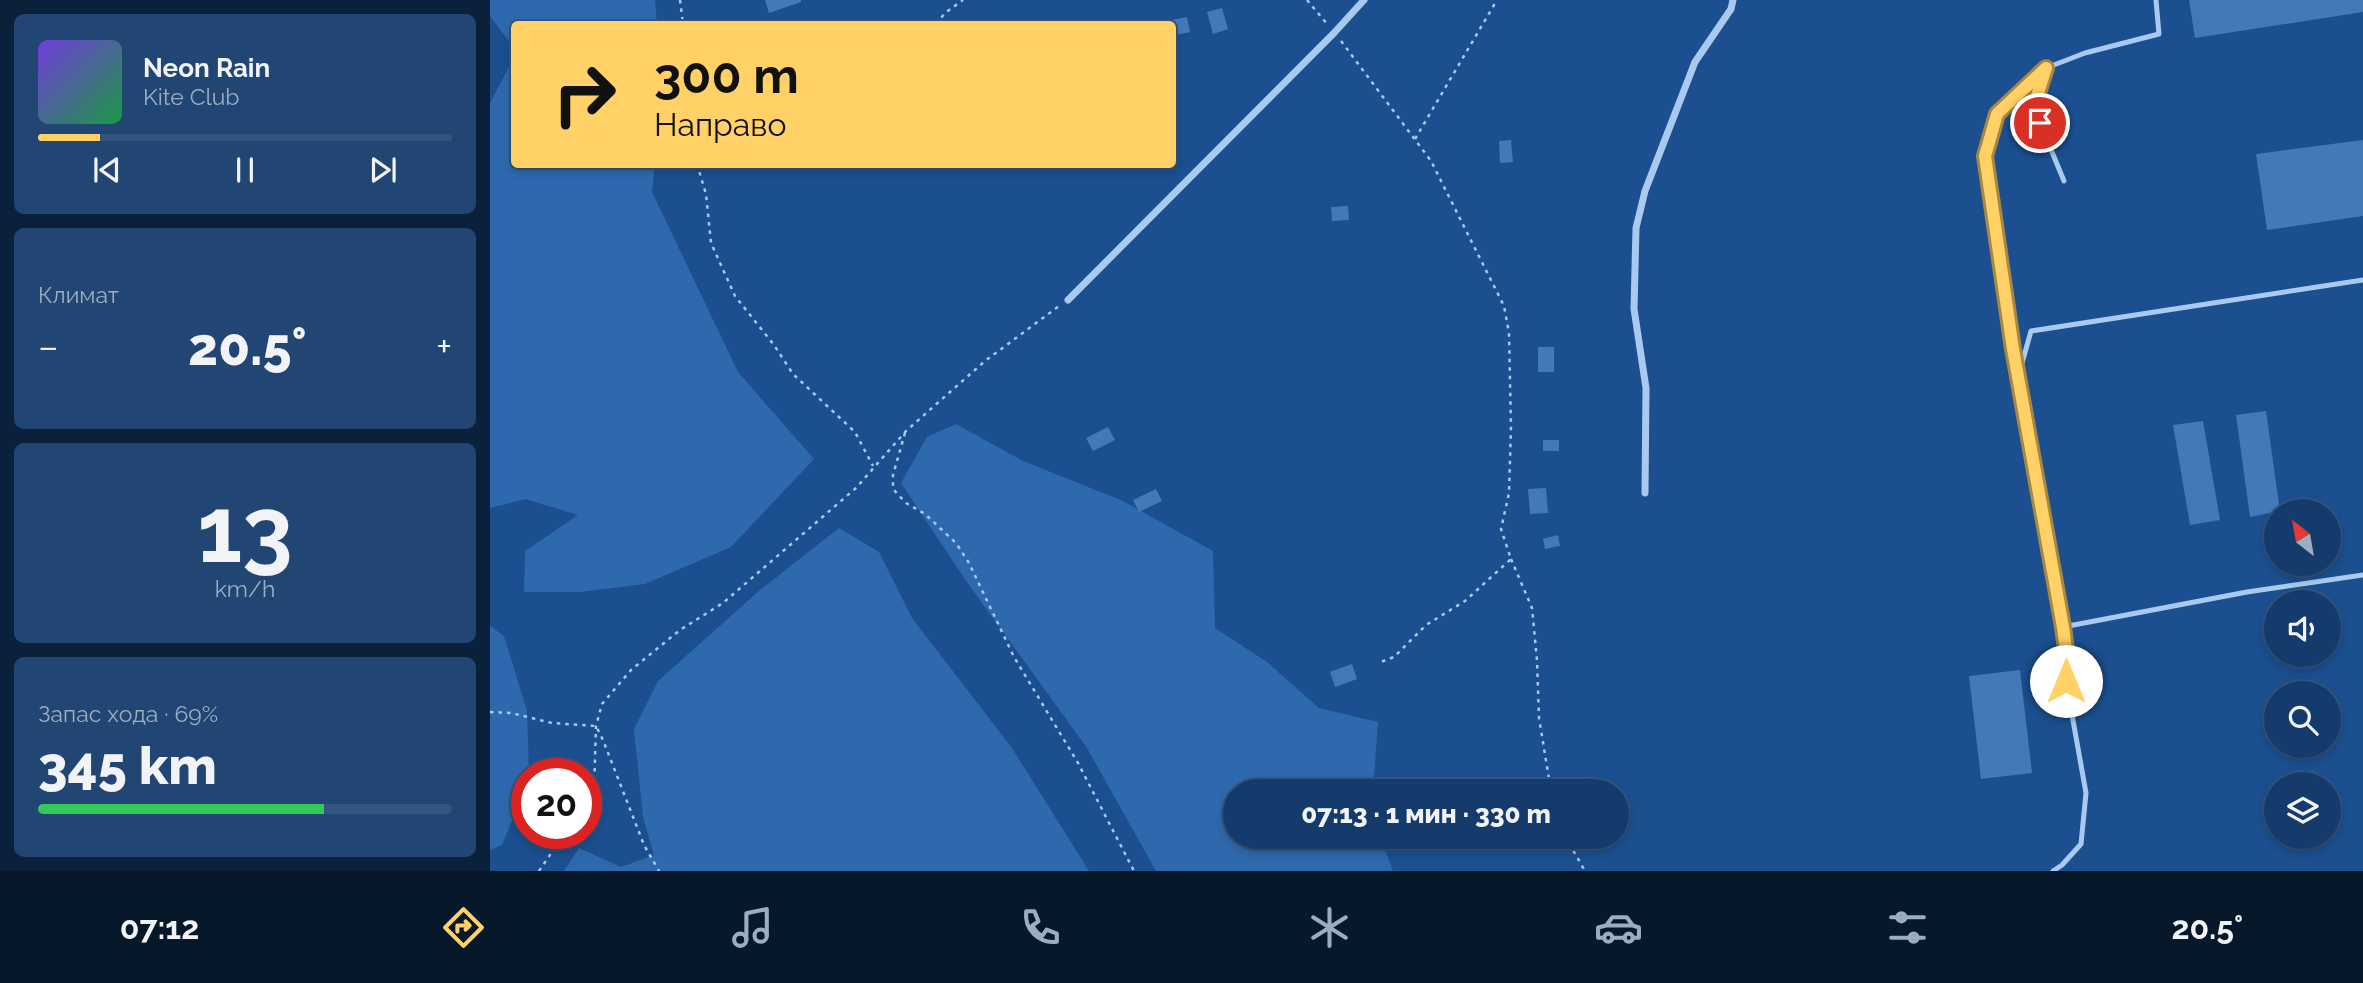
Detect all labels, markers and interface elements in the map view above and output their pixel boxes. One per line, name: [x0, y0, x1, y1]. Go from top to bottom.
text: 300 m: [654, 47, 799, 104]
icon: right: [539, 49, 630, 140]
text: Neon Rain: [143, 53, 270, 83]
text: Kite Club: [143, 83, 240, 110]
pin: [2010, 93, 2070, 153]
icon: arrive: [2021, 104, 2059, 142]
text: Направо: [654, 106, 786, 143]
icon: previous: [88, 151, 126, 189]
icon: pause: [226, 151, 264, 189]
icon: next: [364, 151, 402, 189]
text: Климат: [38, 281, 119, 308]
text: 20.5°: [188, 316, 307, 377]
text: −: [38, 324, 58, 369]
text: +: [436, 324, 452, 369]
text: 13: [197, 476, 293, 583]
north arrow: [2264, 499, 2342, 576]
map controls: [2264, 499, 2341, 849]
text: km/h: [215, 575, 275, 602]
button: sound: [2264, 590, 2341, 667]
position arrow: [2029, 644, 2103, 718]
button: search: [2264, 681, 2341, 758]
text: Запас хода · 69%: [38, 700, 218, 727]
text: 345 km: [38, 735, 217, 796]
speed limit sign: 20: [511, 758, 602, 849]
button: layers: [2264, 772, 2341, 849]
text: 07:13 · 1 мин · 330 m: [1301, 799, 1551, 829]
icon: directions: [439, 903, 488, 952]
icon: music: [728, 903, 777, 952]
icon: phone: [1016, 903, 1065, 952]
icon: climate: [1305, 903, 1354, 952]
icon: car: [1594, 903, 1643, 952]
icon: filters: [1883, 903, 1932, 952]
text: 07:12: [120, 909, 199, 946]
text: 20.5°: [2171, 909, 2243, 946]

